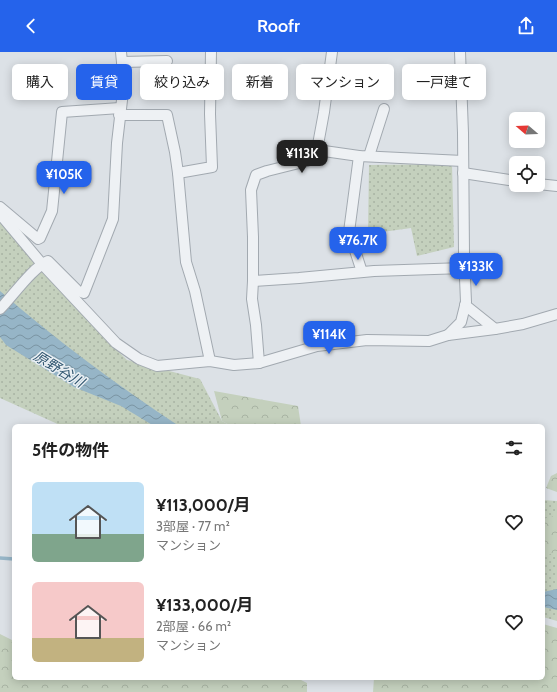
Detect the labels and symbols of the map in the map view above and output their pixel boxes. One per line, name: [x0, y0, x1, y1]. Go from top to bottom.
north arrow: [509, 112, 545, 148]
pin: ¥113K: [274, 140, 330, 174]
pin: ¥105K: [36, 161, 92, 195]
pin: ¥76.7K: [325, 227, 391, 261]
pin: ¥133K: [448, 253, 504, 287]
pin: ¥114K: [301, 321, 357, 355]
water label: 原野谷川: [30, 347, 89, 392]

